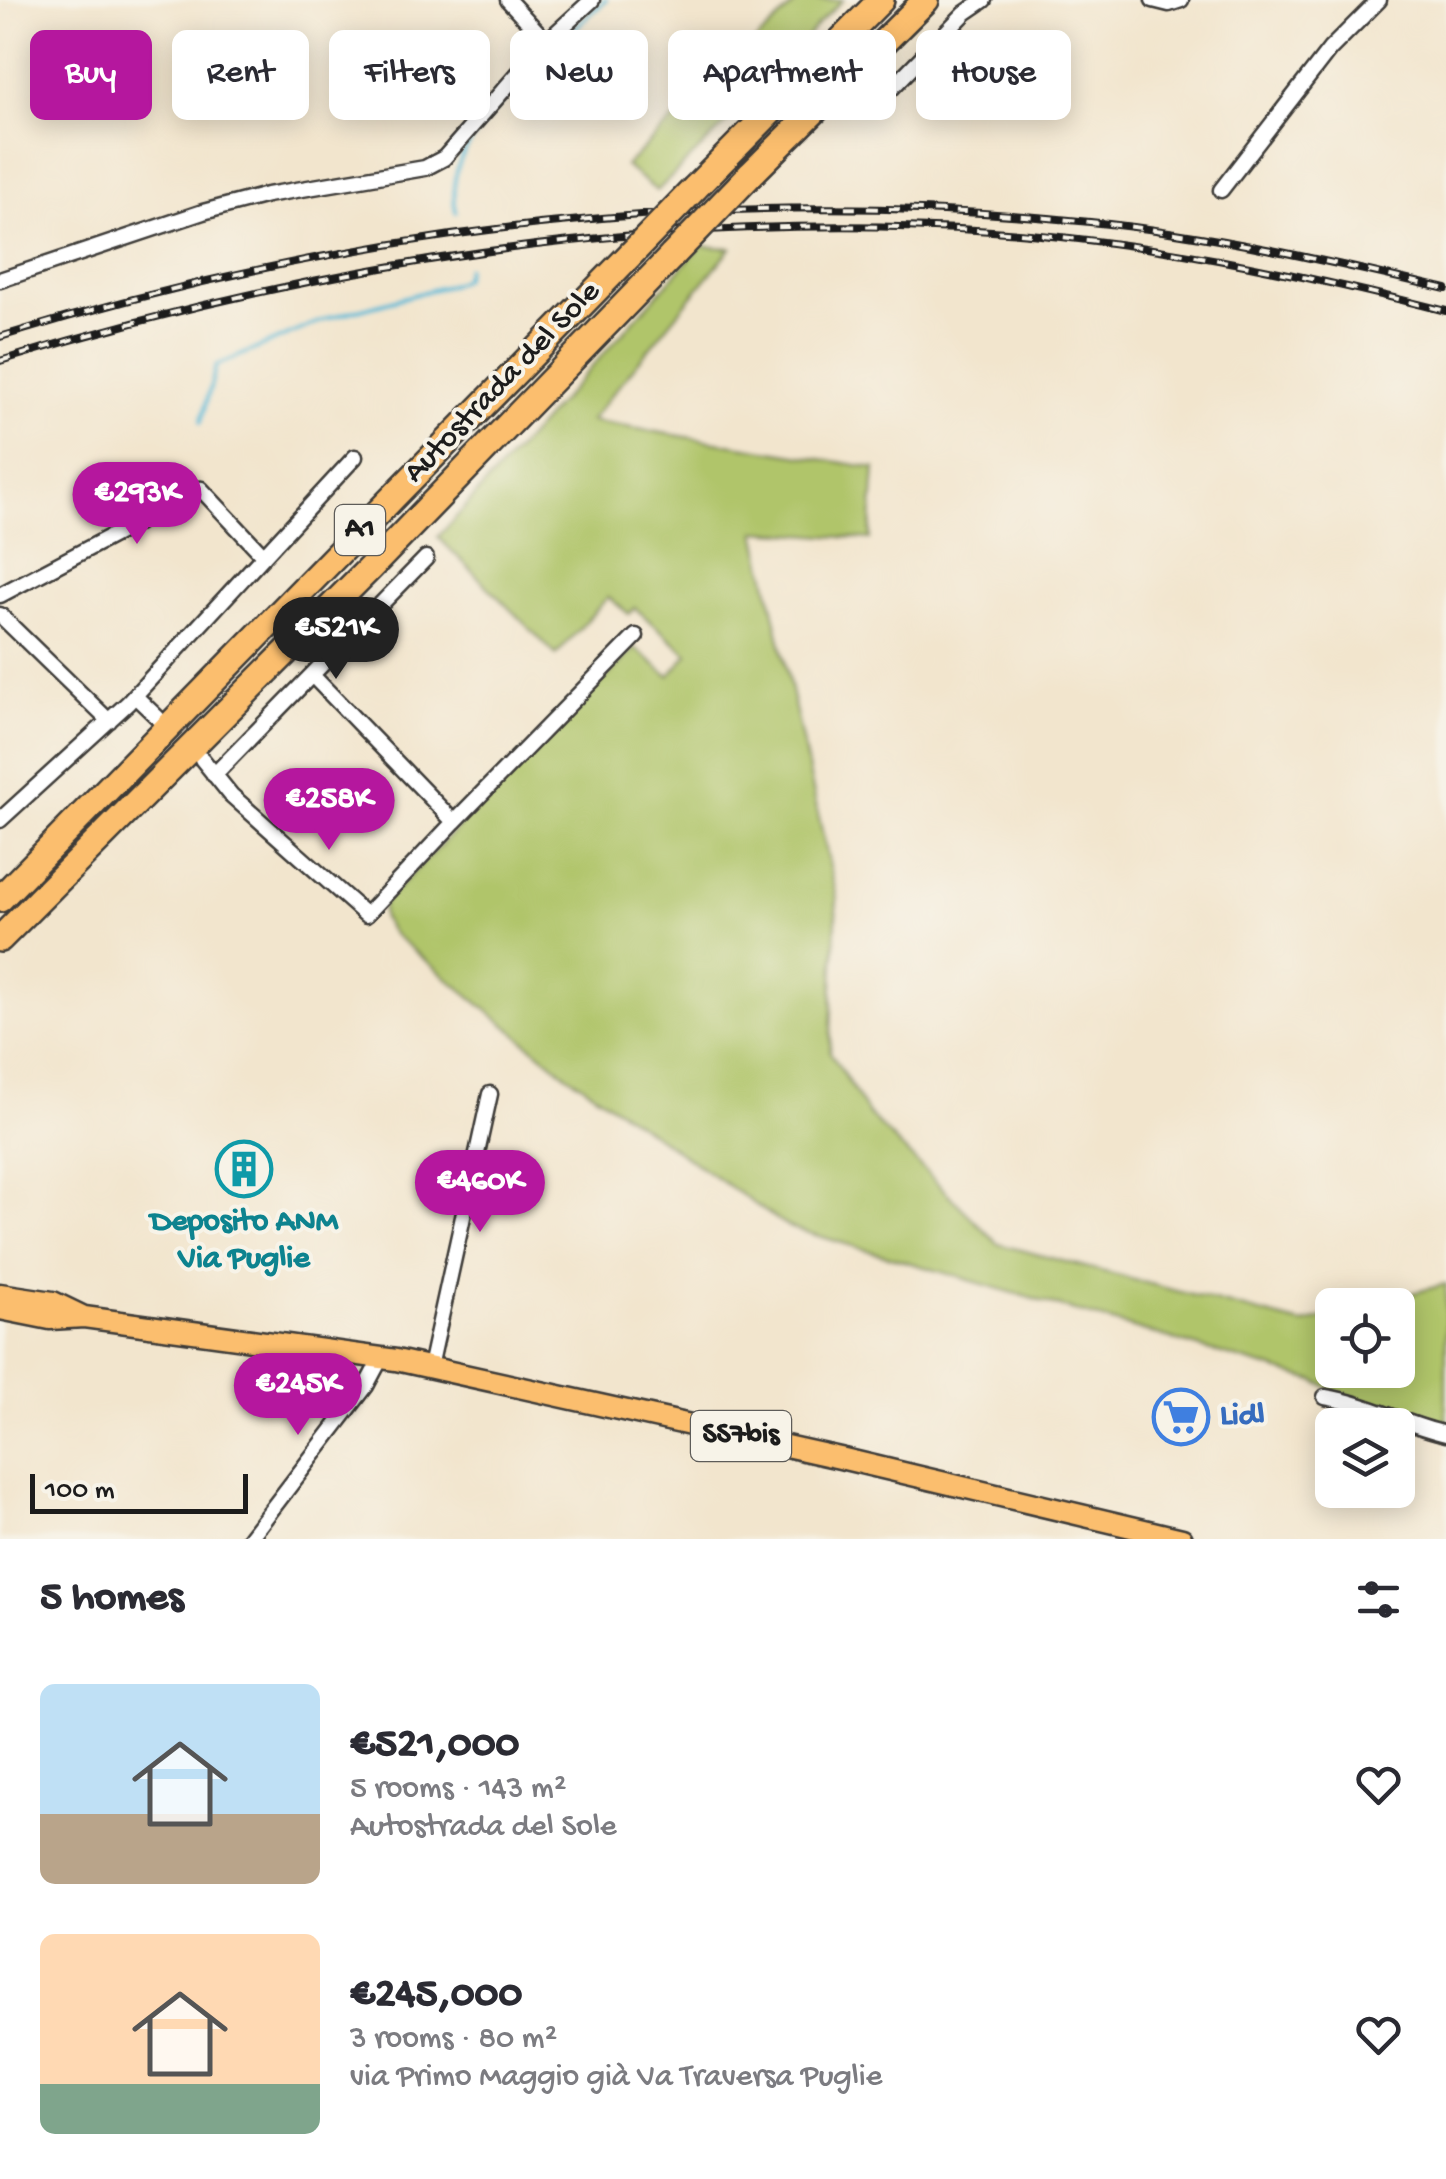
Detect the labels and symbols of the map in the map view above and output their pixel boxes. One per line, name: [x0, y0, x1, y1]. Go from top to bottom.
street label: Autostrada del Sole: [397, 274, 610, 492]
pin: €293K: [67, 462, 207, 547]
road number: A1: [335, 505, 385, 555]
pin: €521K: [266, 597, 406, 682]
pin: €258K: [259, 768, 399, 853]
building icon: Deposito ANM Via Puglie: [214, 1139, 274, 1199]
pin: €460K: [410, 1150, 550, 1235]
place label: Deposito ANM Via Puglie: [147, 1204, 339, 1279]
pin: €245K: [228, 1353, 368, 1438]
supermarket icon: Lidl: [1151, 1387, 1211, 1447]
place label: Lidl: [1220, 1398, 1264, 1436]
road number: SS7bis: [691, 1411, 791, 1461]
scale bar: [30, 1469, 248, 1514]

